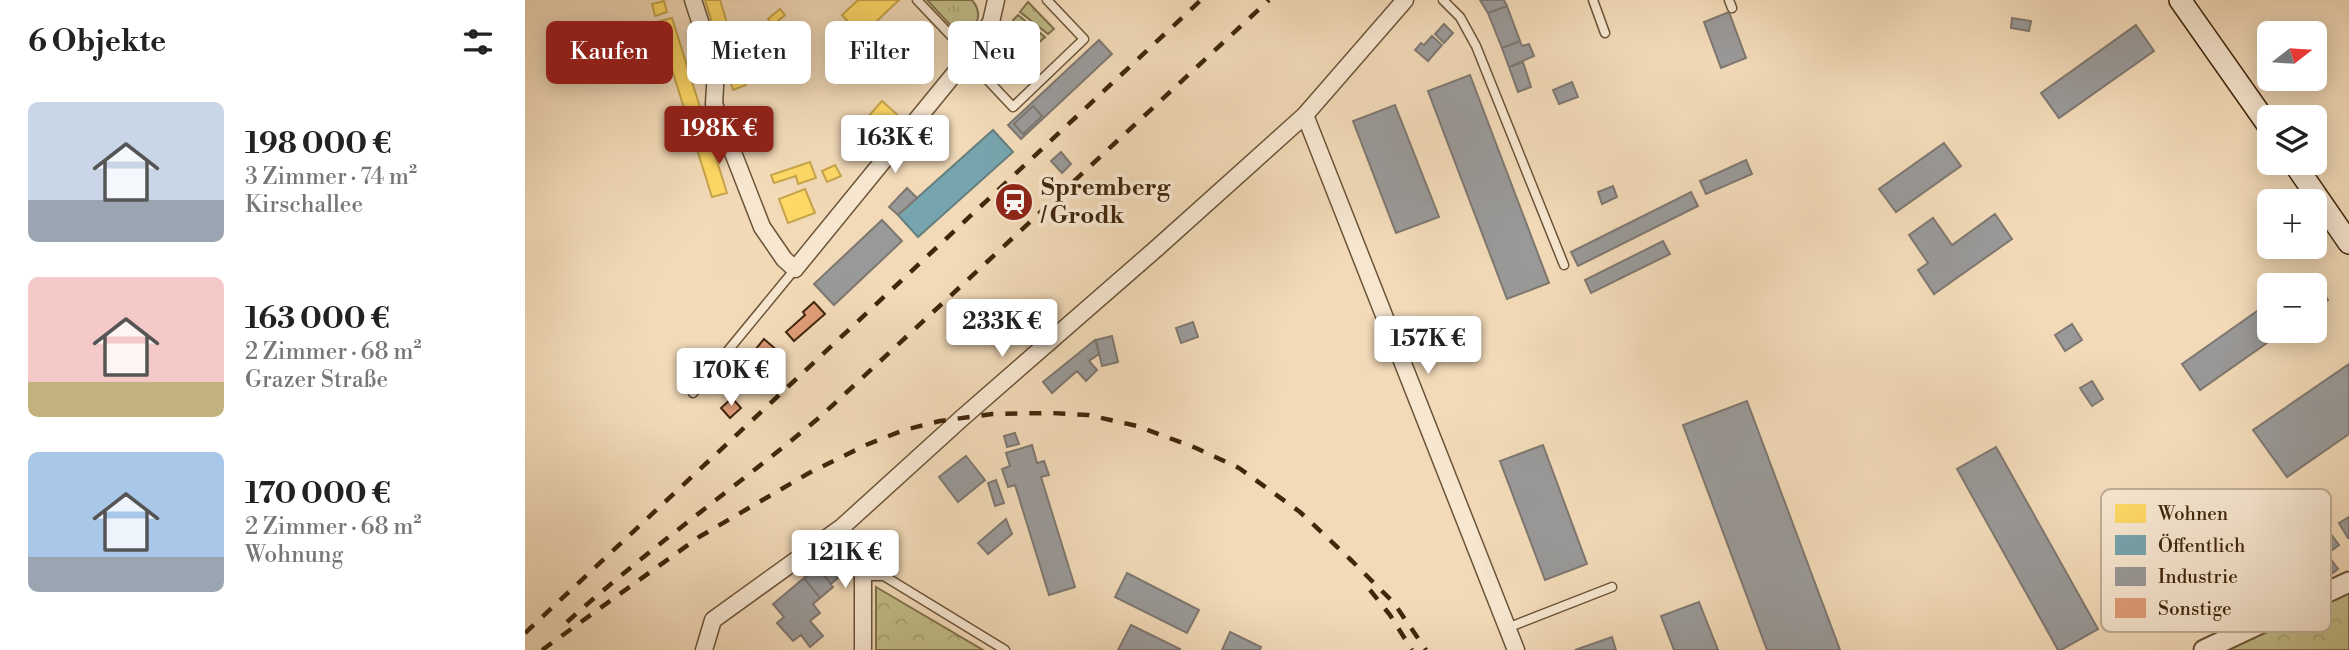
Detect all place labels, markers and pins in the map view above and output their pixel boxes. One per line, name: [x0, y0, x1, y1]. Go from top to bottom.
pin: 198K €: [662, 106, 776, 166]
pin: 163K €: [838, 116, 952, 175]
place label: Spremberg / Grodk: [1040, 173, 1172, 231]
station icon: Spremberg / Grodk: [993, 181, 1035, 223]
pin: 233K €: [945, 300, 1059, 359]
pin: 157K €: [1371, 316, 1485, 376]
pin: 170K €: [674, 348, 788, 408]
pin: 121K €: [788, 530, 902, 590]

